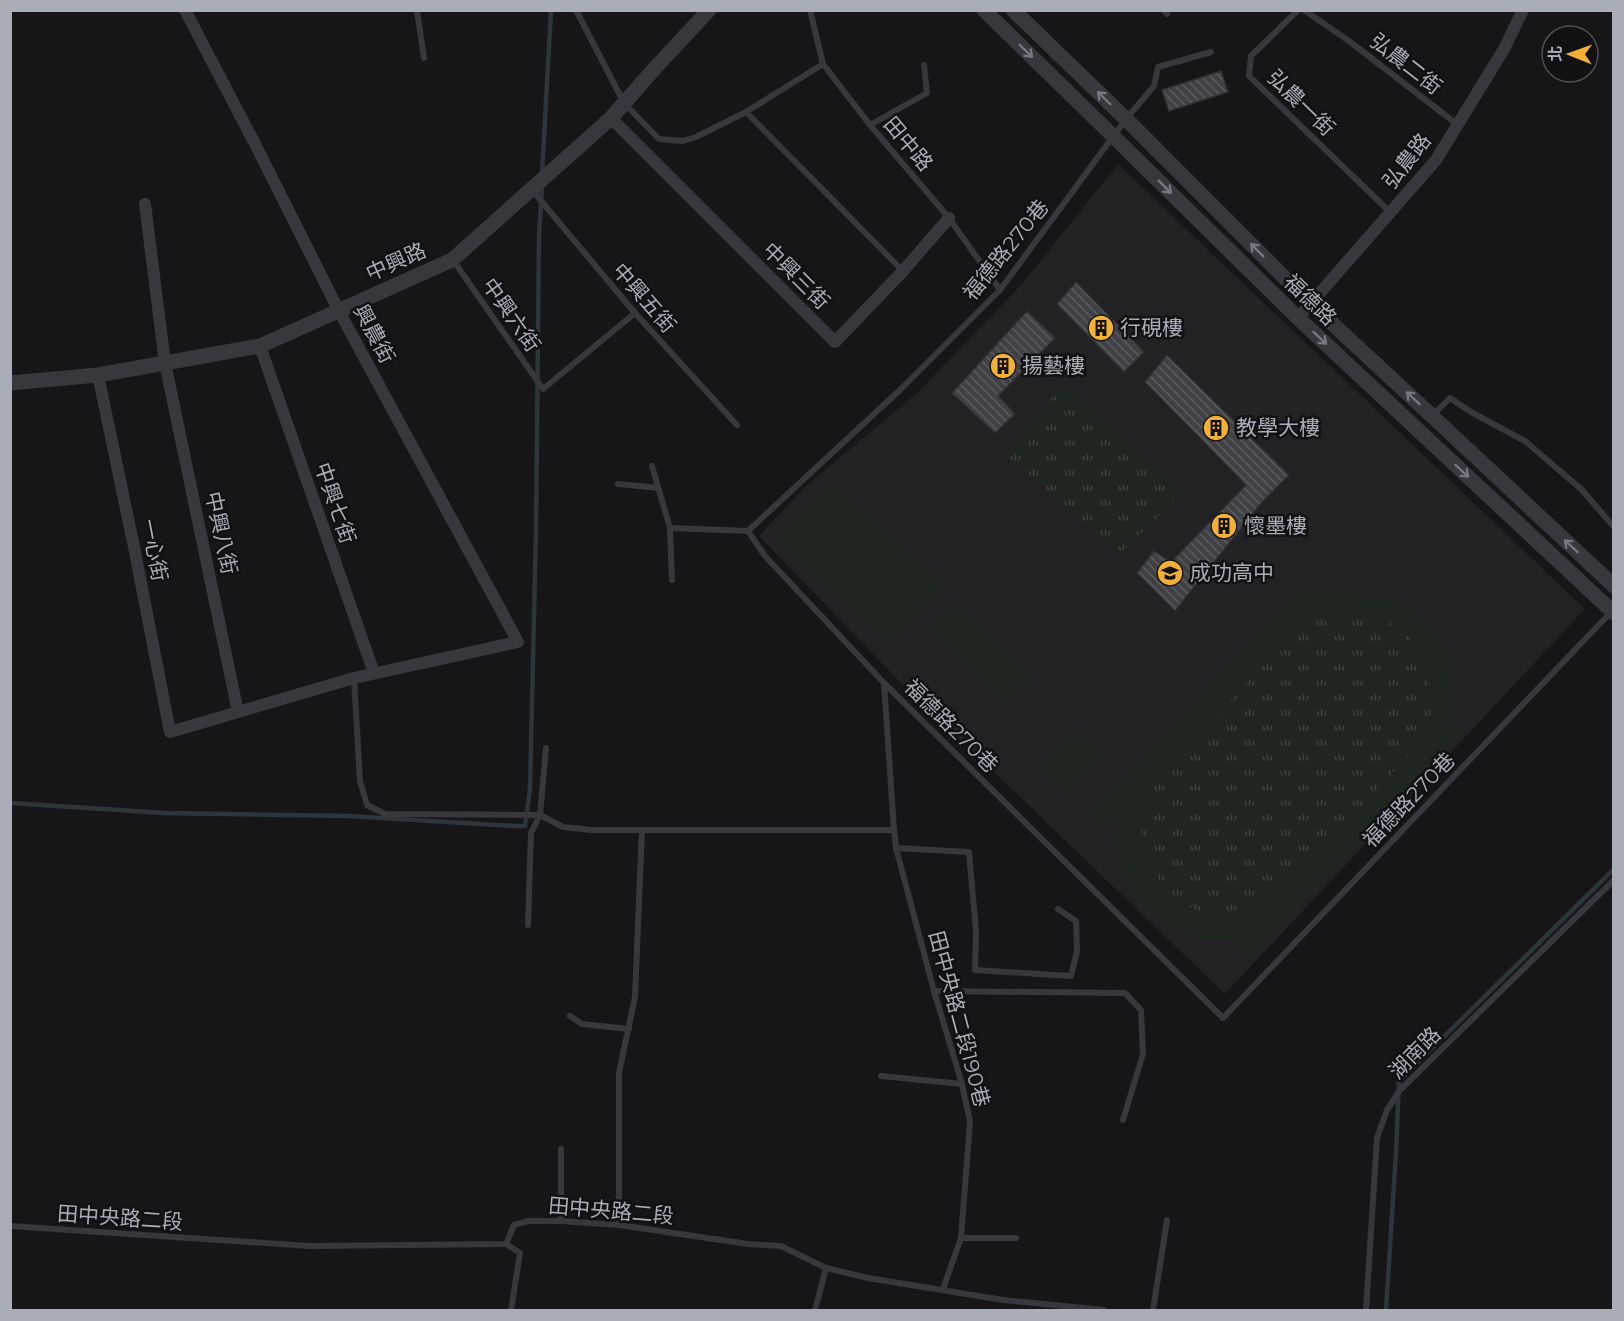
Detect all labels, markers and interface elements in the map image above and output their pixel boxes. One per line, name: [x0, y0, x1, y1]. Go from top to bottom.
north arrow: [1540, 24, 1600, 84]
street label: 弘農二街: [1366, 28, 1447, 99]
one-way arrow: [1018, 44, 1033, 58]
text: 北: [1546, 46, 1565, 62]
street label: 弘農一街: [1262, 64, 1340, 141]
one-way arrow: [1096, 90, 1111, 105]
street label: 田中路: [879, 112, 938, 176]
street label: 弘農路: [1377, 128, 1436, 193]
one-way arrow: [1158, 180, 1173, 195]
street label: 福德路270巷: [958, 195, 1054, 305]
street label: 中興路: [362, 237, 430, 286]
street label: 中興三街: [758, 237, 835, 314]
one-way arrow: [1249, 243, 1264, 257]
street label: 中興五街: [607, 258, 681, 338]
street label: 福德路: [1279, 269, 1342, 331]
street label: 中興六街: [477, 273, 546, 356]
street label: 興農街: [349, 300, 400, 367]
building icon: 行硯樓: [1086, 313, 1116, 343]
place label: 行硯樓: [1120, 315, 1183, 340]
one-way arrow: [1312, 331, 1327, 346]
building icon: 揚藝樓: [988, 351, 1018, 381]
place label: 揚藝樓: [1022, 353, 1085, 378]
one-way arrow: [1406, 391, 1421, 406]
building icon: 教學大樓: [1201, 413, 1231, 443]
place label: 教學大樓: [1236, 415, 1320, 440]
street label: 中興七街: [310, 459, 361, 547]
one-way arrow: [1454, 464, 1469, 478]
street label: 中興八街: [201, 489, 242, 577]
building icon: 懷墨樓: [1209, 511, 1239, 541]
place label: 懷墨樓: [1244, 513, 1307, 538]
street label: 一心街: [136, 517, 173, 583]
one-way arrow: [1564, 539, 1579, 553]
school or university icon: 成功高中: [1155, 558, 1185, 588]
place label: 成功高中: [1190, 560, 1274, 585]
street label: 福德路270巷: [899, 674, 1003, 778]
street label: 福德路270巷: [1357, 747, 1460, 852]
street label: 田中央路二段190巷: [924, 928, 995, 1110]
street label: 湖南路: [1384, 1022, 1446, 1084]
street label: 田中央路二段: [547, 1193, 675, 1228]
street label: 田中央路二段: [56, 1201, 184, 1234]

